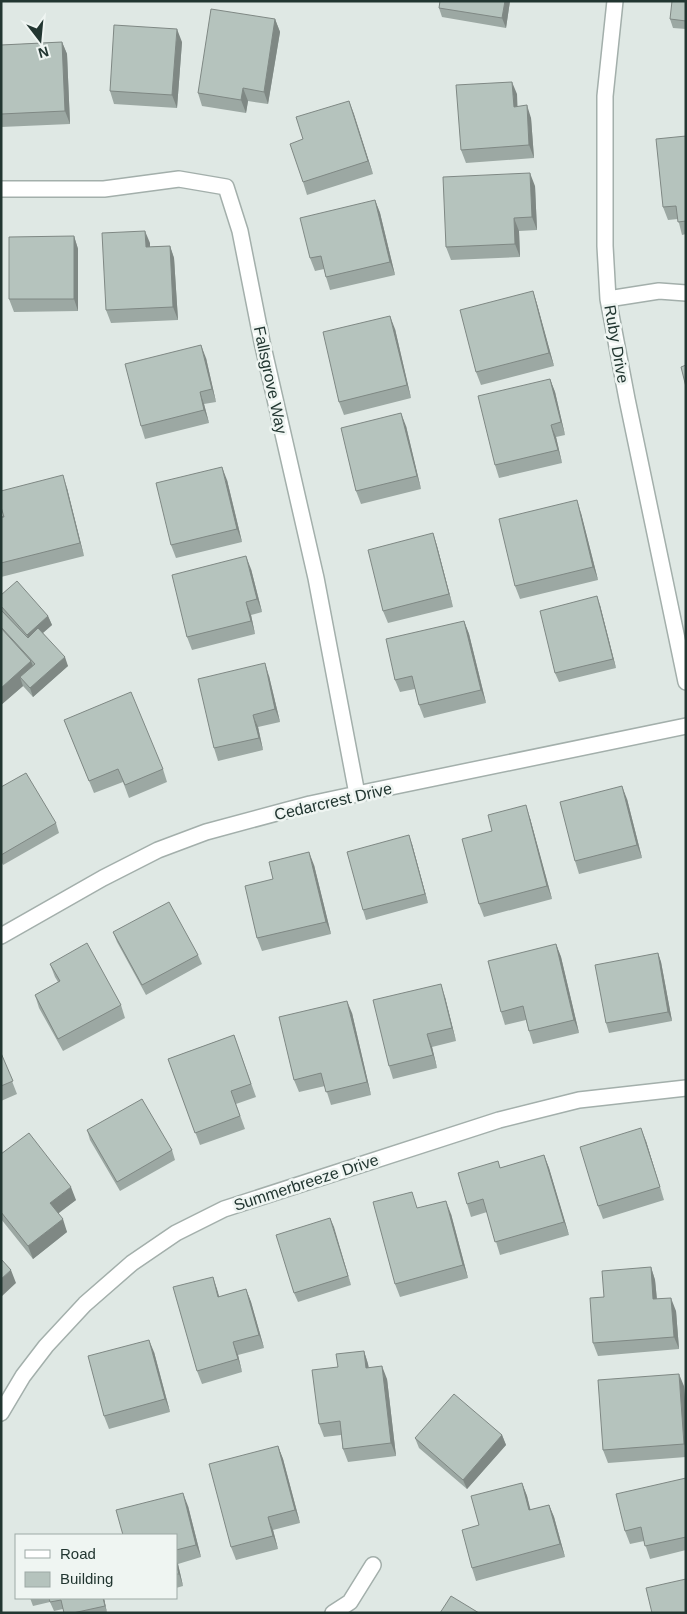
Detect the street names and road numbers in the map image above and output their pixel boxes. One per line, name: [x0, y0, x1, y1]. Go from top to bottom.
street label: Ruby Drive: [601, 304, 632, 385]
street label: Fallsgrove Way: [251, 325, 290, 436]
street label: Cedarcrest Drive: [273, 780, 394, 823]
street label: Summerbreeze Drive: [232, 1151, 381, 1214]

